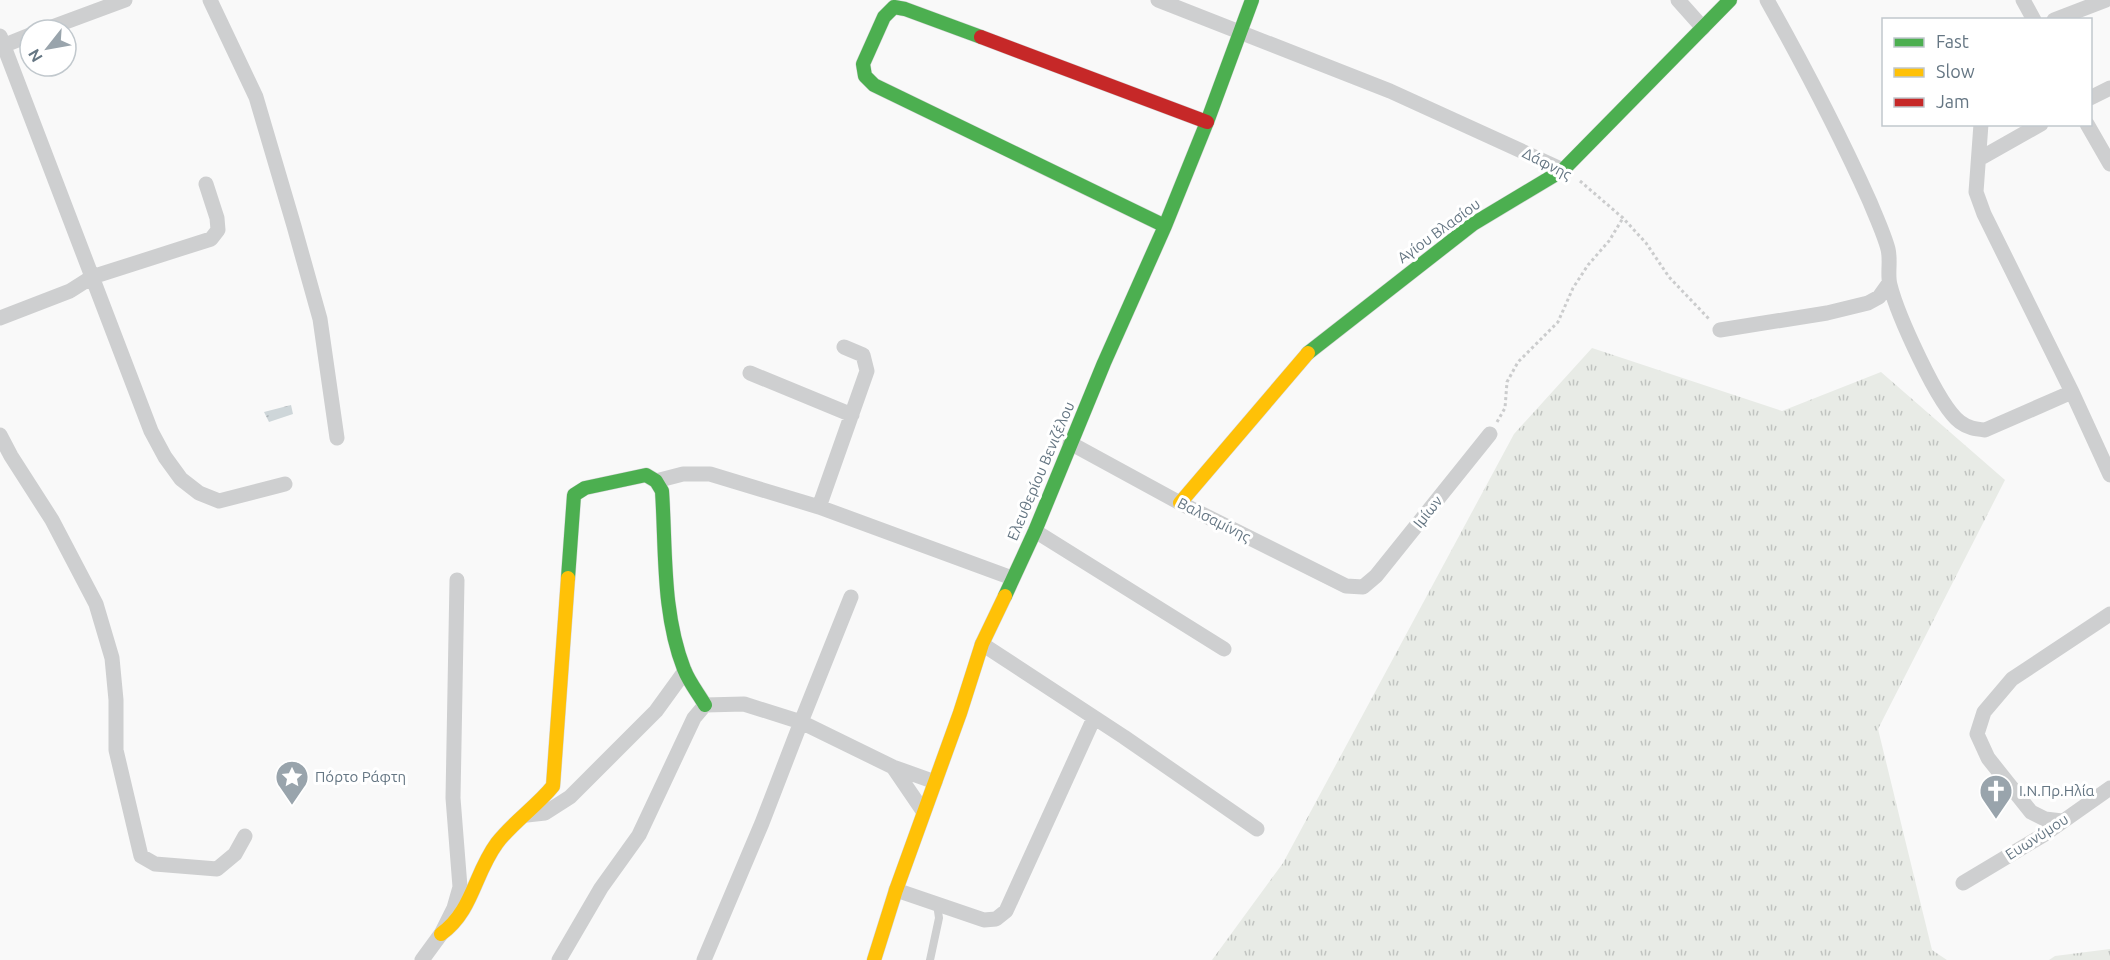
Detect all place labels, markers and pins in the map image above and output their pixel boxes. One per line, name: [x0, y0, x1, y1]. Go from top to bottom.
place icon: Πόρτο Ράφτη: [274, 759, 310, 806]
place label: Πόρτο Ράφτη: [315, 768, 406, 785]
church icon: Ι.Ν.Πρ.Ηλία: [1978, 773, 2014, 820]
place label: Ι.Ν.Πρ.Ηλία: [2019, 782, 2095, 799]

